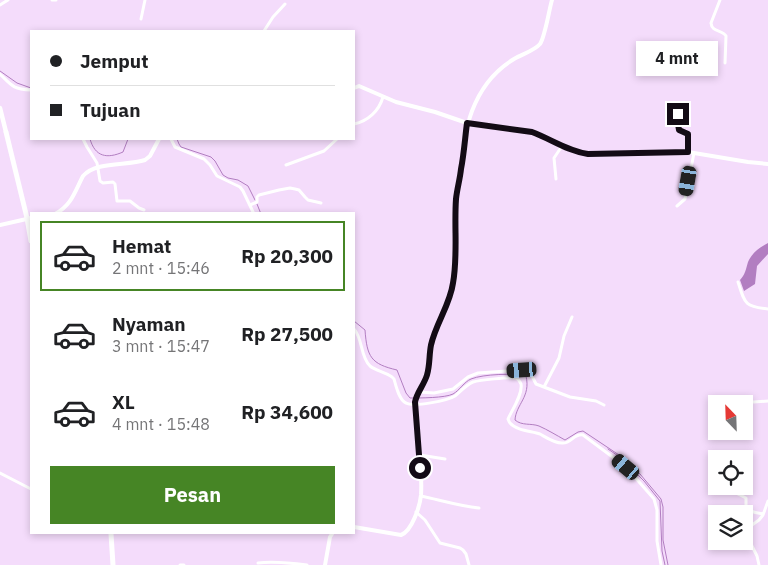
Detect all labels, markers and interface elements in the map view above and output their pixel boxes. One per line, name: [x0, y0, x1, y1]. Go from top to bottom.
callout: 4 mnt: [637, 42, 719, 76]
text: 4 mnt: [655, 48, 699, 68]
text: Jemput: [80, 49, 148, 73]
text: Tujuan: [80, 98, 140, 122]
route end: [667, 103, 689, 125]
car: [678, 165, 697, 197]
icon: car: [52, 234, 97, 279]
text: Hemat: [112, 234, 171, 258]
text: Rp 20,300: [241, 244, 333, 268]
text: 2 mnt · 15:46: [112, 258, 210, 278]
icon: car: [52, 312, 97, 357]
text: Nyaman: [112, 312, 186, 336]
text: Rp 27,500: [241, 322, 333, 346]
text: 3 mnt · 15:47: [112, 336, 210, 356]
car: [506, 361, 537, 379]
icon: car: [52, 390, 97, 435]
text: XL: [112, 390, 135, 414]
north arrow: [708, 395, 752, 440]
map controls: [708, 395, 753, 550]
text: Rp 34,600: [241, 400, 333, 424]
text: 4 mnt · 15:48: [112, 414, 210, 434]
button: locate: [708, 450, 753, 495]
car: [609, 452, 642, 482]
route start: [409, 457, 431, 479]
button: Pesan: [50, 466, 335, 524]
button: layers: [708, 505, 753, 550]

